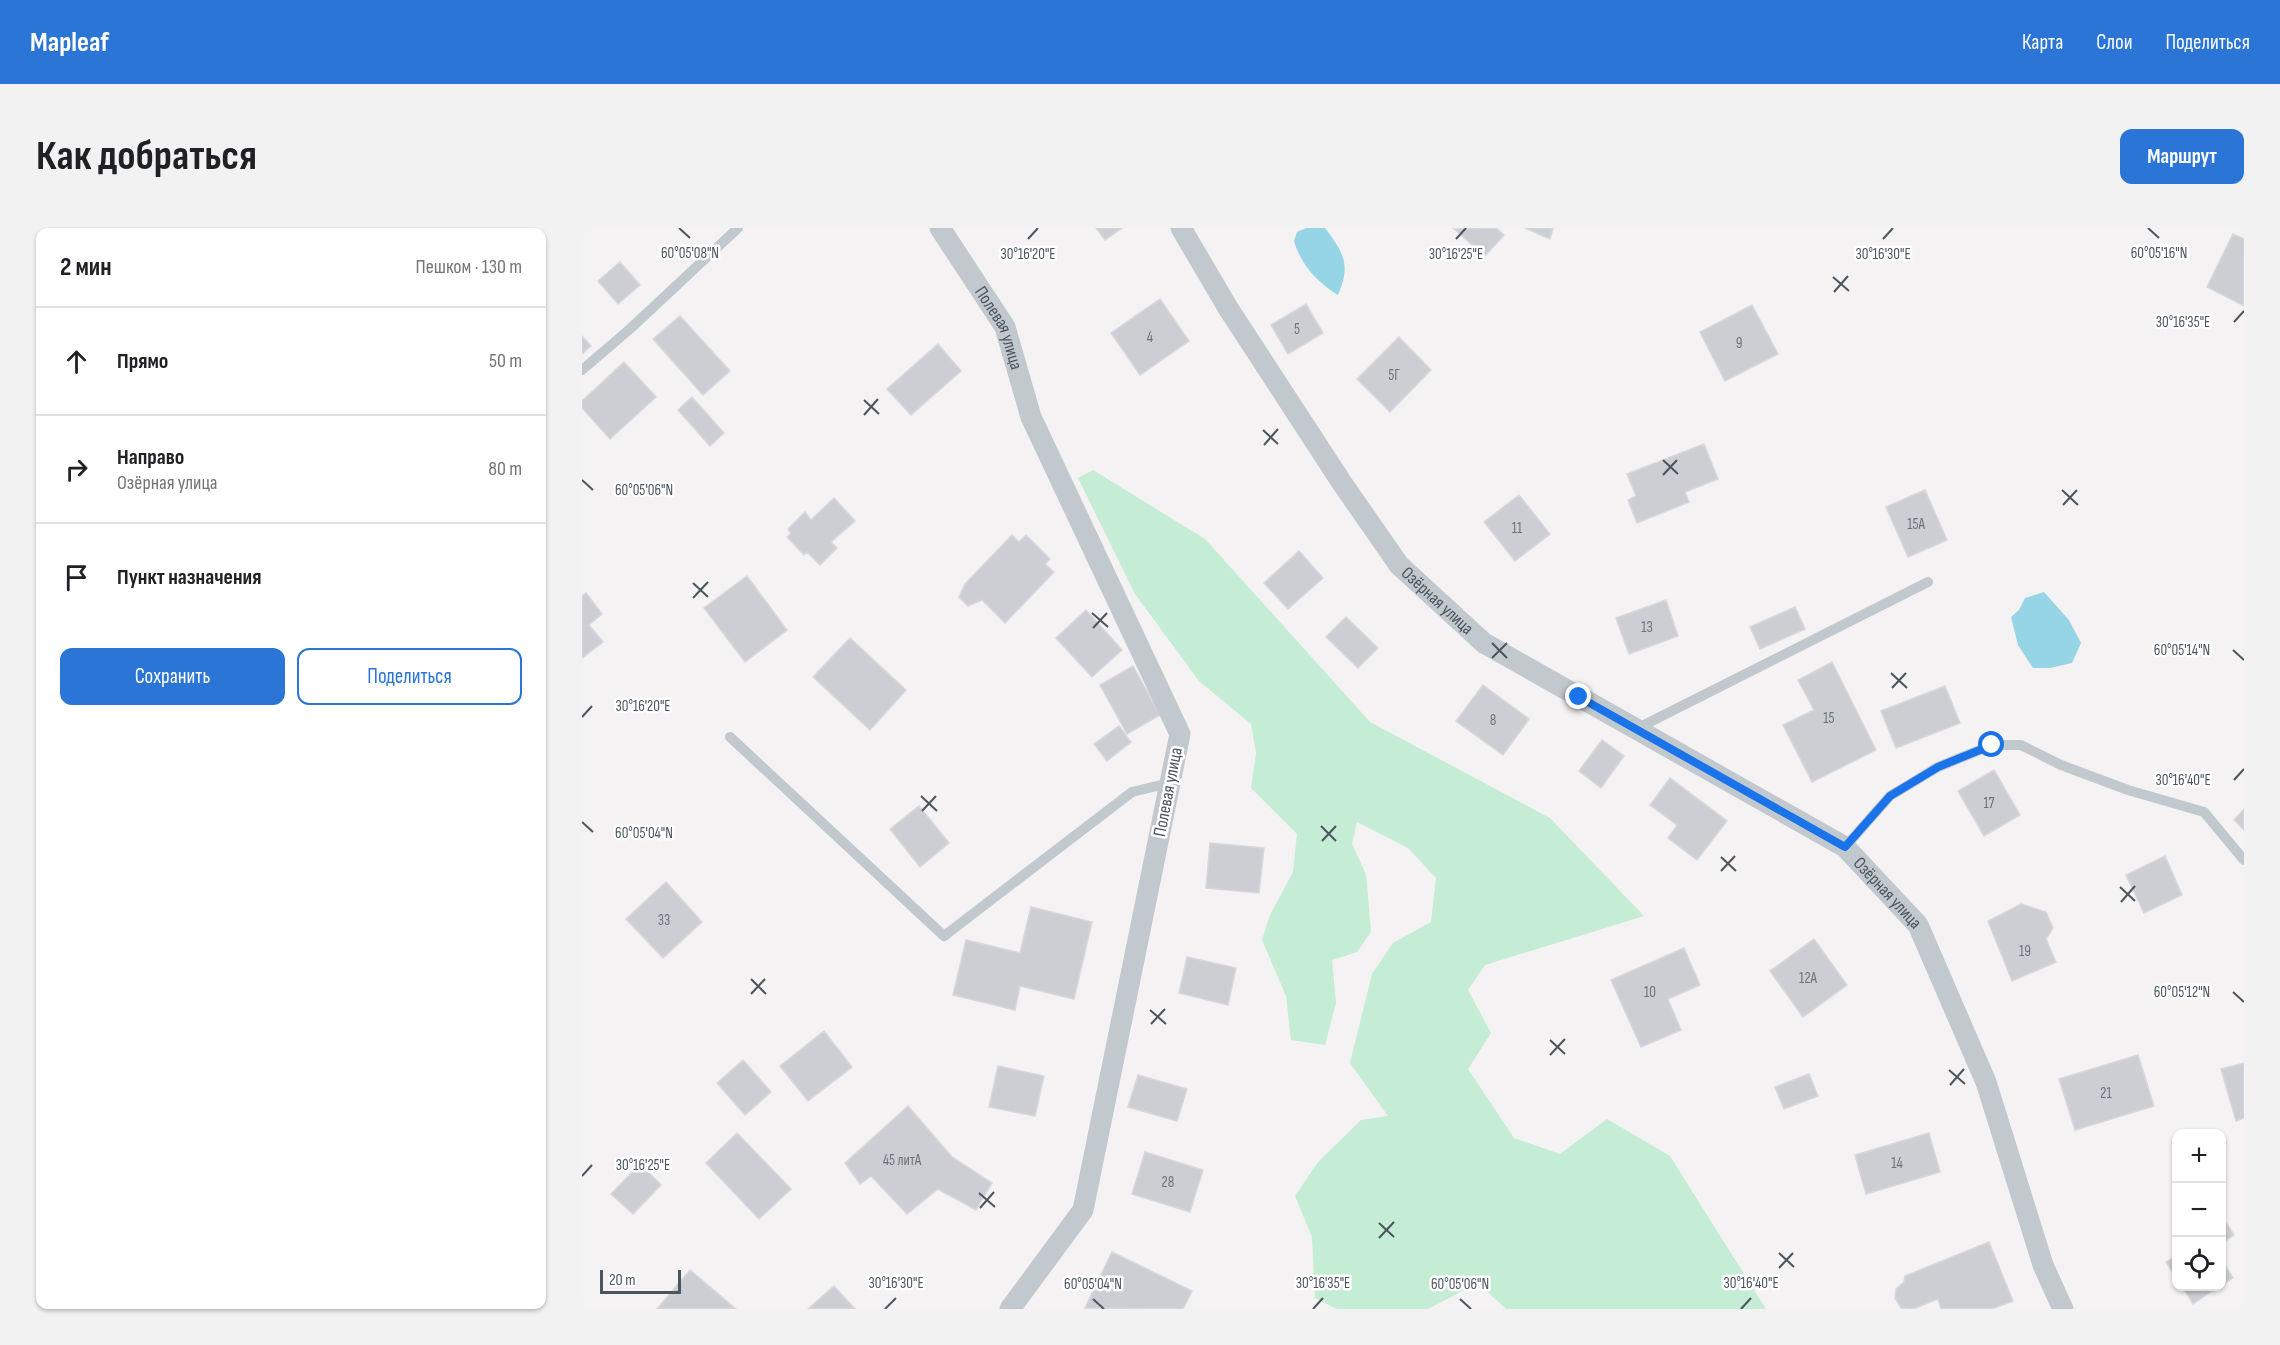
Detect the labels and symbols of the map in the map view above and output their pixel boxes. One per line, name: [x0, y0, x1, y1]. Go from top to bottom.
text: 60°05'08"N: [661, 244, 719, 263]
text: 60°05'16"N: [2131, 244, 2187, 263]
text: 30°16'20"E: [1000, 245, 1056, 264]
text: 30°16'25"E: [1429, 245, 1483, 264]
text: 30°16'30"E: [1855, 245, 1911, 264]
street label: Полевая улица: [971, 282, 1027, 372]
text: 30°16'35"E: [2156, 313, 2210, 332]
house number: 5: [1294, 320, 1300, 339]
house number: 4: [1147, 328, 1153, 347]
house number: 9: [1736, 334, 1742, 353]
house number: 5Г: [1388, 366, 1400, 385]
text: 60°05'06"N: [615, 481, 673, 500]
house number: 15А: [1907, 515, 1925, 534]
house number: 11: [1512, 519, 1523, 538]
street label: Озёрная улица: [1397, 562, 1478, 639]
house number: 13: [1641, 618, 1653, 637]
text: 60°05'14"N: [2154, 641, 2210, 660]
route end: [1565, 683, 1591, 709]
text: 30°16'20"E: [615, 697, 671, 716]
house number: 15: [1823, 709, 1835, 728]
house number: 8: [1490, 711, 1496, 730]
route start: [1978, 731, 2004, 757]
street label: Полевая улица: [1149, 746, 1187, 838]
text: 30°16'40"E: [2155, 771, 2211, 790]
house number: 17: [1983, 794, 1995, 813]
text: 60°05'04"N: [615, 824, 673, 843]
street label: Озёрная улица: [1849, 852, 1926, 933]
house number: 33: [658, 911, 670, 930]
house number: 19: [2019, 942, 2031, 961]
house number: 12А: [1799, 969, 1818, 988]
house number: 10: [1644, 983, 1656, 1002]
text: 60°05'12"N: [2154, 983, 2210, 1002]
house number: 21: [2100, 1084, 2112, 1103]
house number: 45 литА: [883, 1151, 922, 1170]
house number: 14: [1891, 1154, 1903, 1173]
text: 30°16'25"E: [616, 1156, 670, 1175]
house number: 28: [1162, 1173, 1174, 1192]
scale bar: [600, 1267, 681, 1294]
text: 30°16'30"E: [868, 1274, 924, 1293]
text: 30°16'35"E: [1296, 1274, 1350, 1293]
text: 30°16'40"E: [1723, 1274, 1779, 1293]
text: 60°05'04"N: [1064, 1275, 1122, 1294]
text: 60°05'06"N: [1431, 1275, 1489, 1294]

